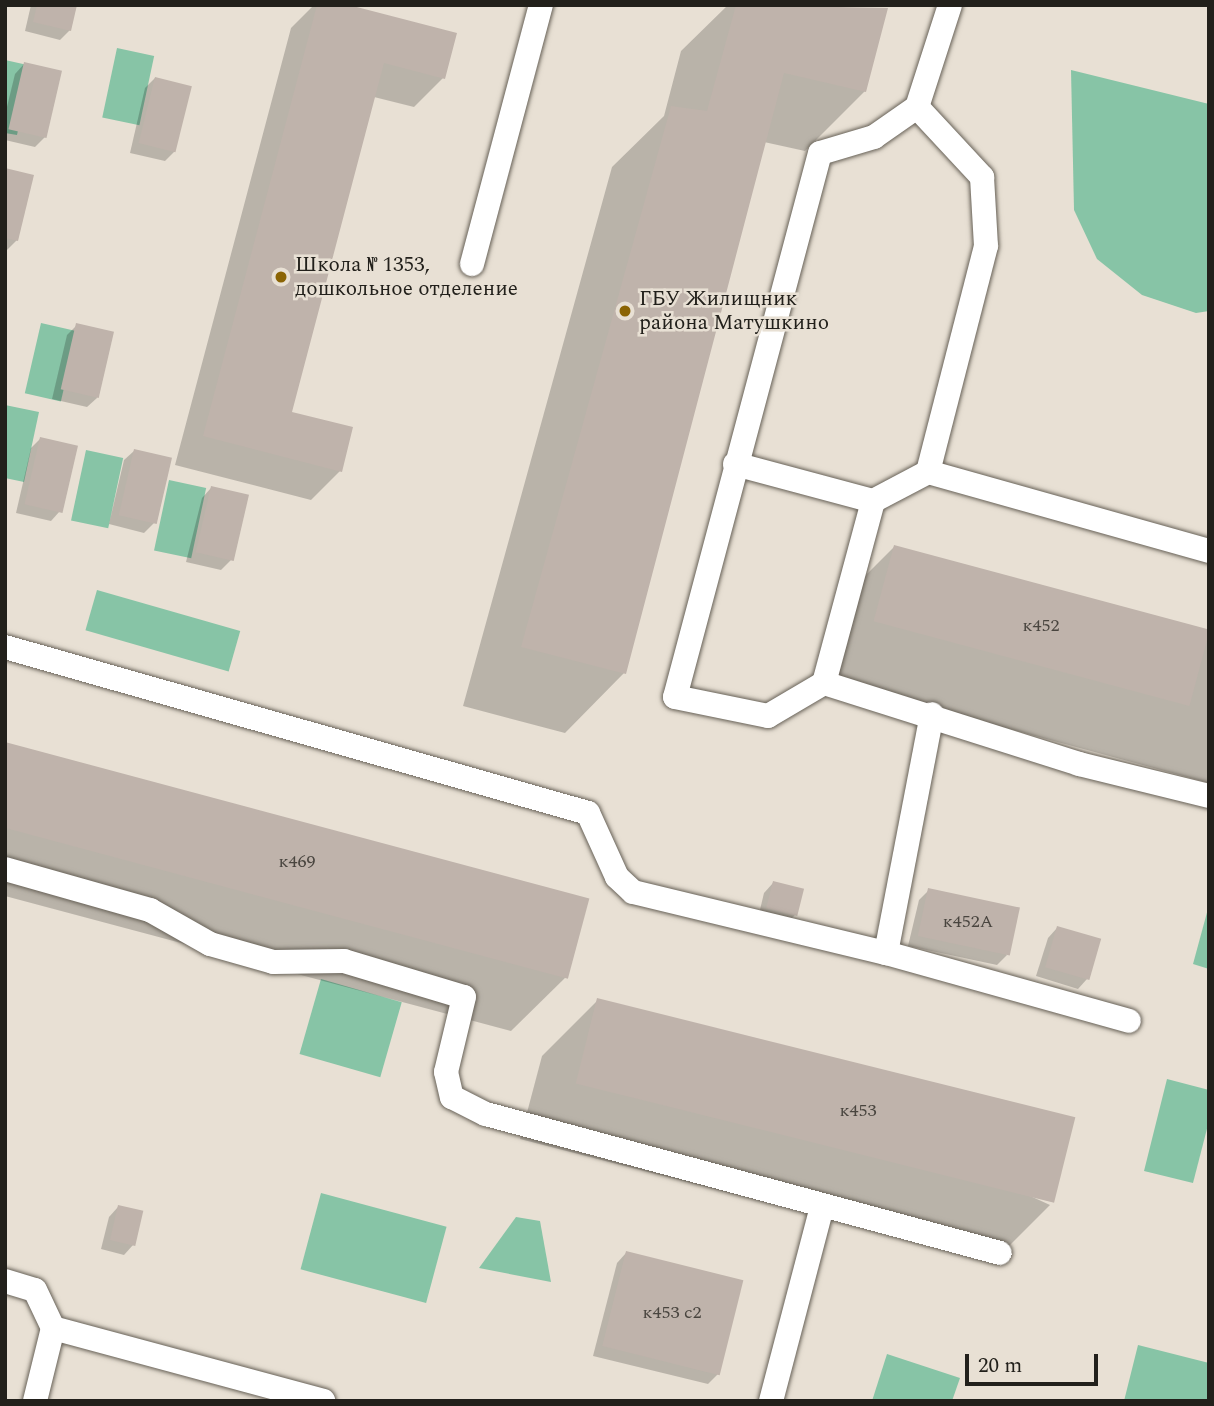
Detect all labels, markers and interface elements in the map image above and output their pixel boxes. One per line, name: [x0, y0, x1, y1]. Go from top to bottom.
place label: Школа № 1353, дошкольное отделение: [295, 252, 518, 302]
marker: Школа № 1353, дошкольное отделение: [273, 269, 289, 285]
place label: ГБУ Жилищник района Матушкино: [639, 286, 829, 336]
marker: ГБУ Жилищник района Матушкино: [617, 303, 633, 319]
house number: к452: [1022, 615, 1060, 637]
house number: к469: [278, 851, 316, 873]
house number: к452А: [943, 911, 993, 933]
house number: к453: [839, 1100, 877, 1122]
house number: к453 с2: [642, 1302, 702, 1324]
scale bar: [969, 1340, 1102, 1384]
text: 20 m: [978, 1350, 1022, 1382]

